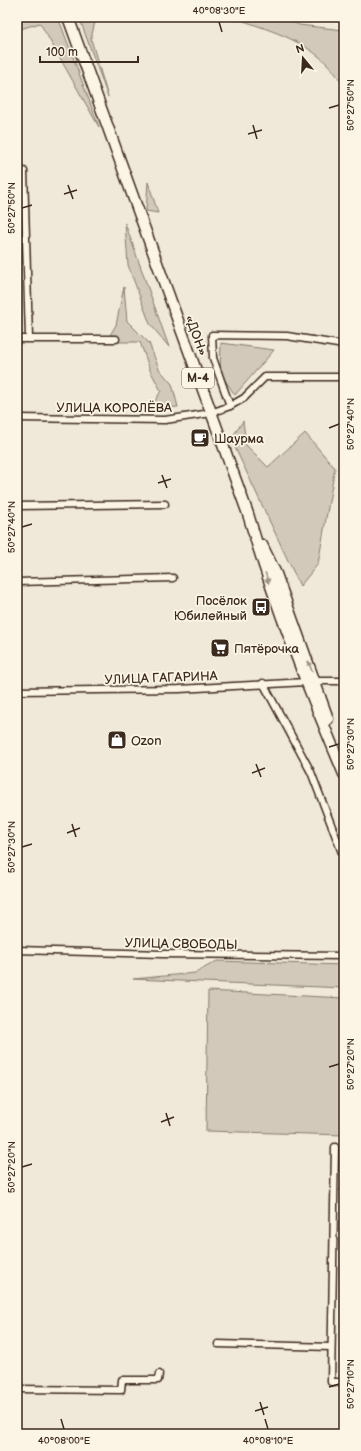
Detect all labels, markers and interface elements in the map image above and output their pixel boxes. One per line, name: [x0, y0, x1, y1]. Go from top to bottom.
text: 40°08'30"E: [193, 5, 246, 17]
scale bar: [40, 38, 138, 64]
north arrow: [283, 38, 323, 78]
text: N: [294, 42, 306, 56]
text: 100 m: [46, 45, 78, 60]
text: 50°27'50"N: [345, 79, 357, 131]
text: 50°27'50"N: [6, 182, 18, 234]
street label: «ДОН»: [181, 313, 211, 358]
road number: М-4: [182, 368, 214, 388]
text: 50°27'40"N: [345, 398, 357, 450]
street label: УЛИЦА КОРОЛЁВА: [56, 400, 172, 416]
cafe icon: Шаурма: [189, 427, 211, 449]
place label: Шаурма: [214, 431, 264, 447]
text: 50°27'40"N: [6, 501, 18, 553]
one-way arrow: [265, 573, 271, 585]
place label: Посёлок Юбилейный: [174, 593, 247, 624]
bus stop icon: Посёлок Юбилейный: [250, 596, 272, 618]
supermarket icon: Пятёрочка: [209, 637, 231, 659]
place label: Пятёрочка: [234, 641, 299, 657]
one-way arrow: [306, 660, 312, 672]
street label: УЛИЦА ГАГАРИНА: [104, 668, 218, 688]
text: 50°27'30"N: [345, 718, 357, 770]
shop icon: Ozon: [106, 729, 128, 751]
place label: Ozon: [131, 733, 161, 749]
text: 50°27'30"N: [6, 821, 18, 873]
street label: УЛИЦА СВОБОДЫ: [124, 935, 238, 953]
text: 50°27'20"N: [345, 1038, 357, 1090]
text: 50°27'20"N: [6, 1141, 18, 1193]
text: 50°27'10"N: [345, 1359, 357, 1409]
text: 40°08'00"E: [38, 1435, 91, 1447]
text: 40°08'10"E: [243, 1435, 294, 1447]

